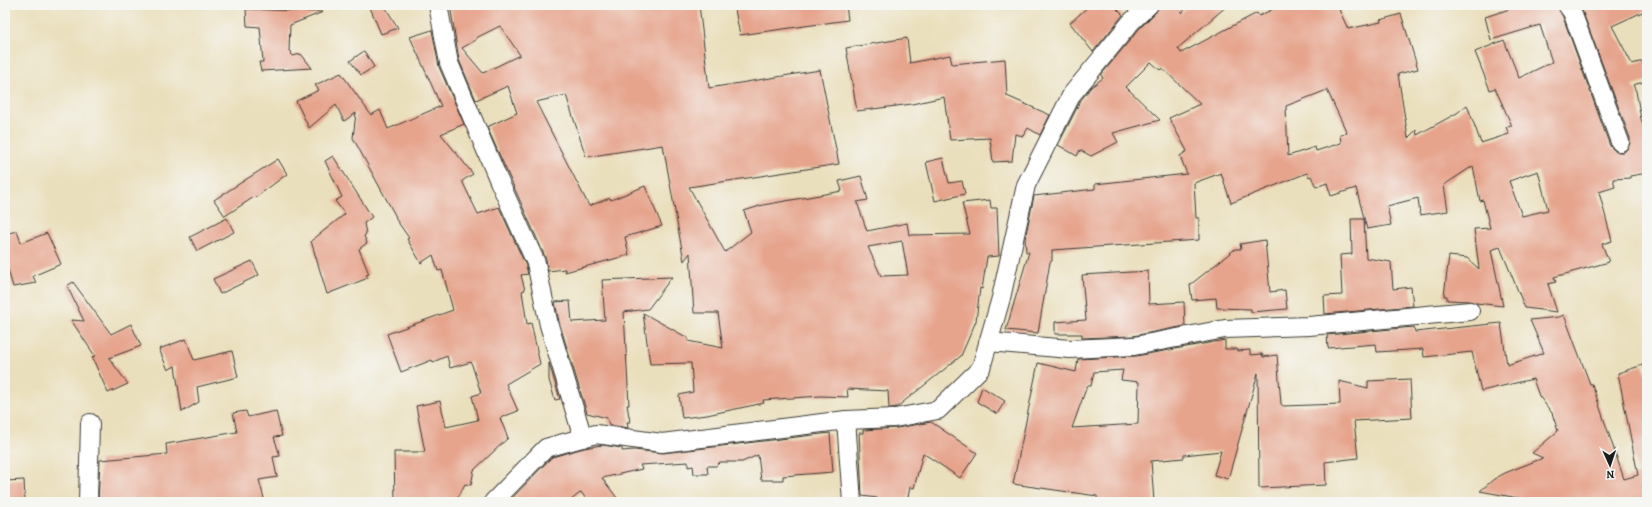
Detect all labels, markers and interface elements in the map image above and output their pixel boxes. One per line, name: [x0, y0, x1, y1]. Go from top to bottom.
north arrow: [1590, 445, 1630, 485]
text: N: [1606, 467, 1615, 482]

